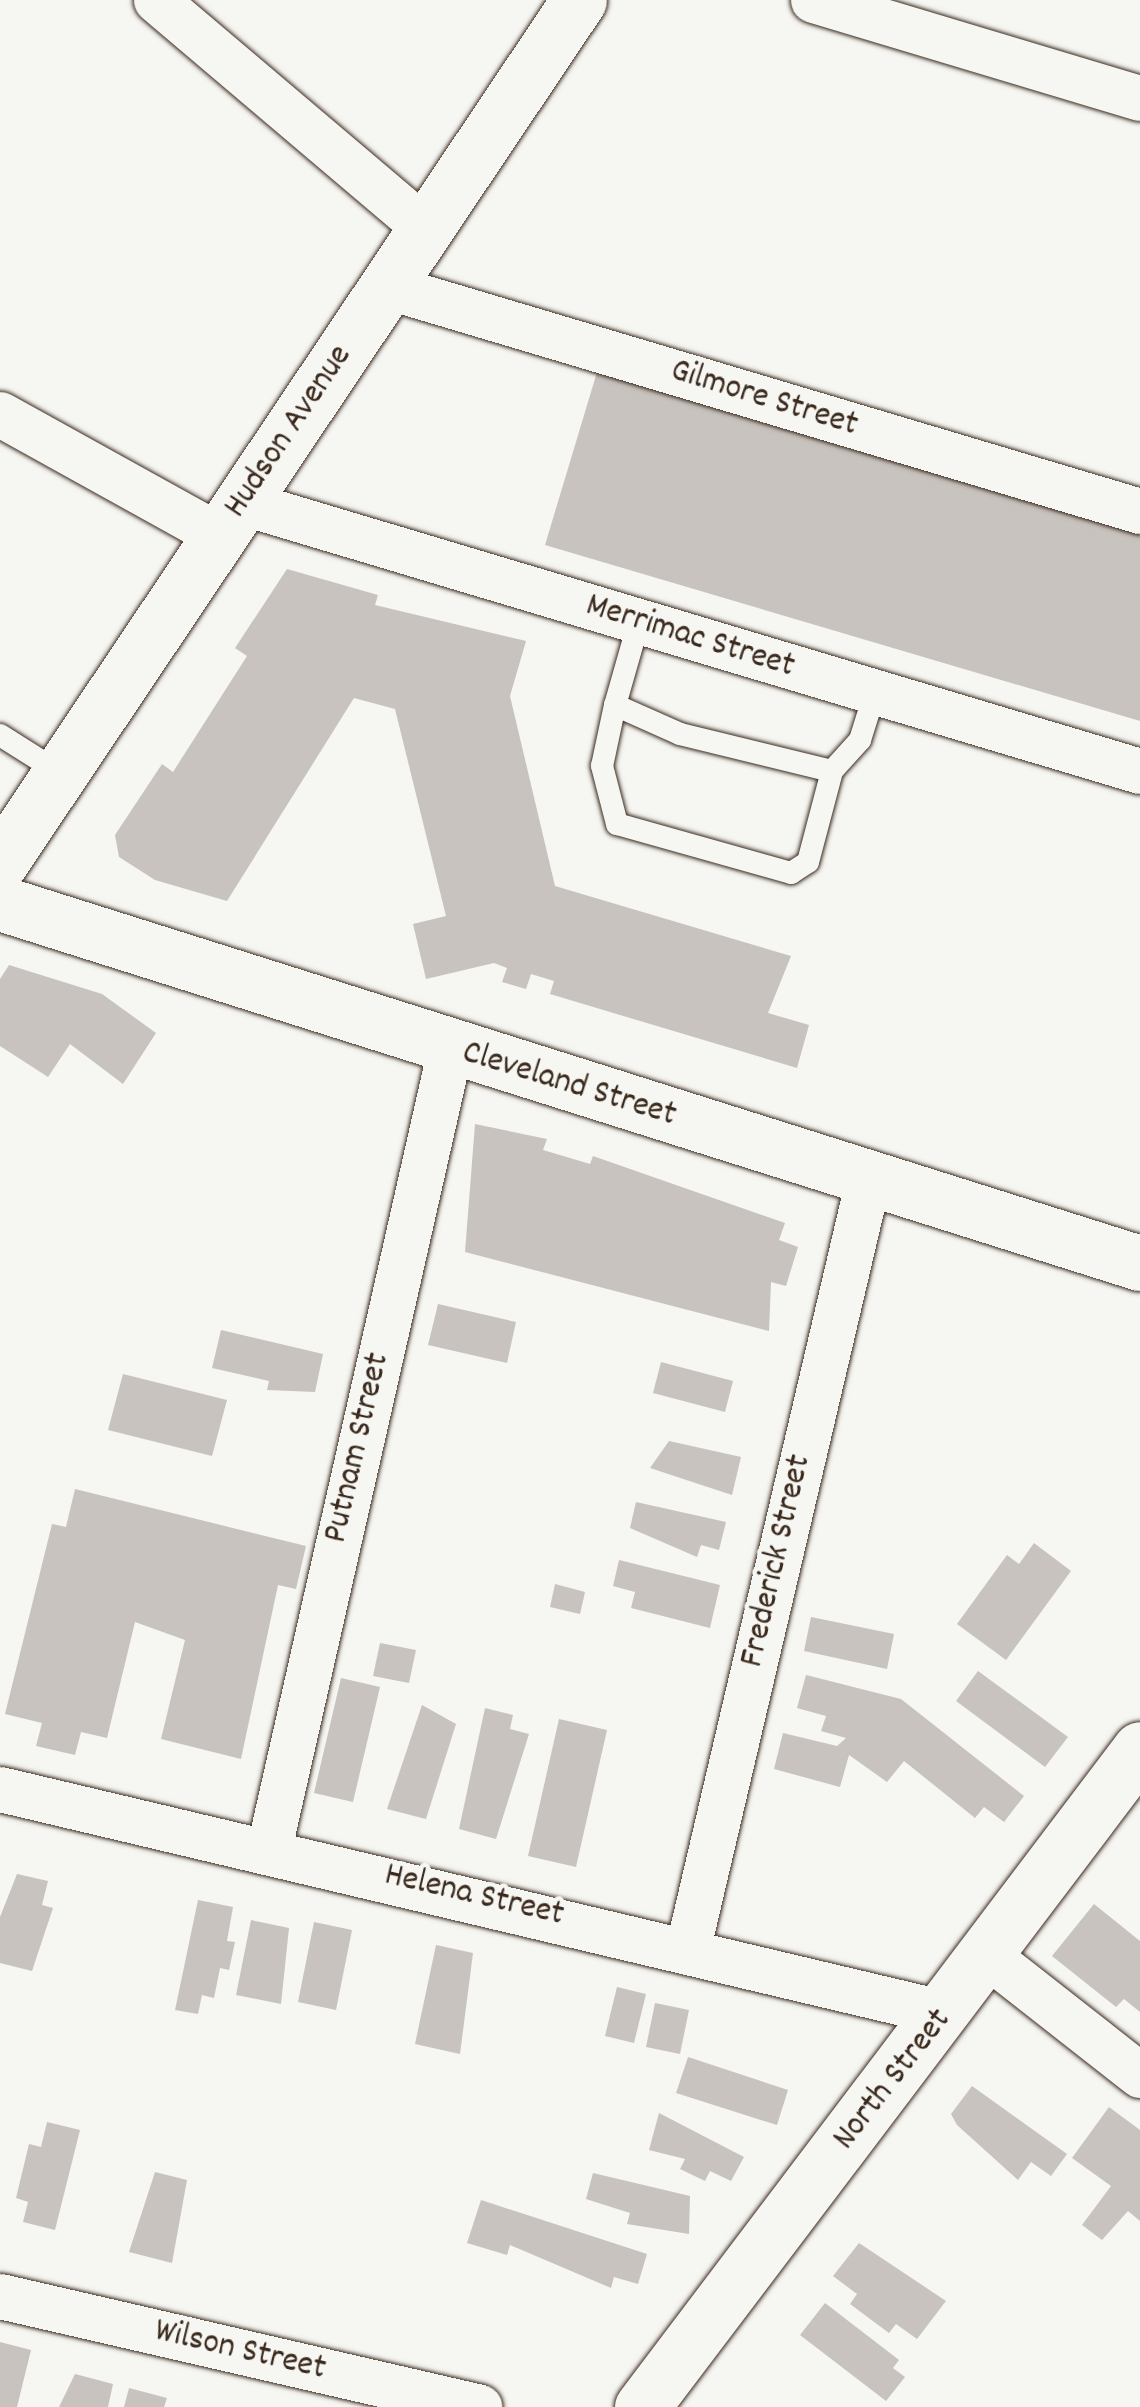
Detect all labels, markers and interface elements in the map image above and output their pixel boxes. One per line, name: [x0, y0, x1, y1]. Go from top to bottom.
street label: Hudson Avenue: [216, 337, 362, 527]
street label: Gilmore Street: [665, 351, 863, 447]
street label: Merrimac Street: [581, 585, 799, 689]
street label: Cleveland Street: [457, 1033, 681, 1137]
street label: Putnam Street: [316, 1349, 400, 1547]
street label: Frederick Street: [732, 1451, 822, 1671]
street label: Helena Street: [380, 1855, 568, 1937]
street label: North Street: [825, 2001, 961, 2159]
street label: Wilson Street: [150, 2311, 330, 2391]

